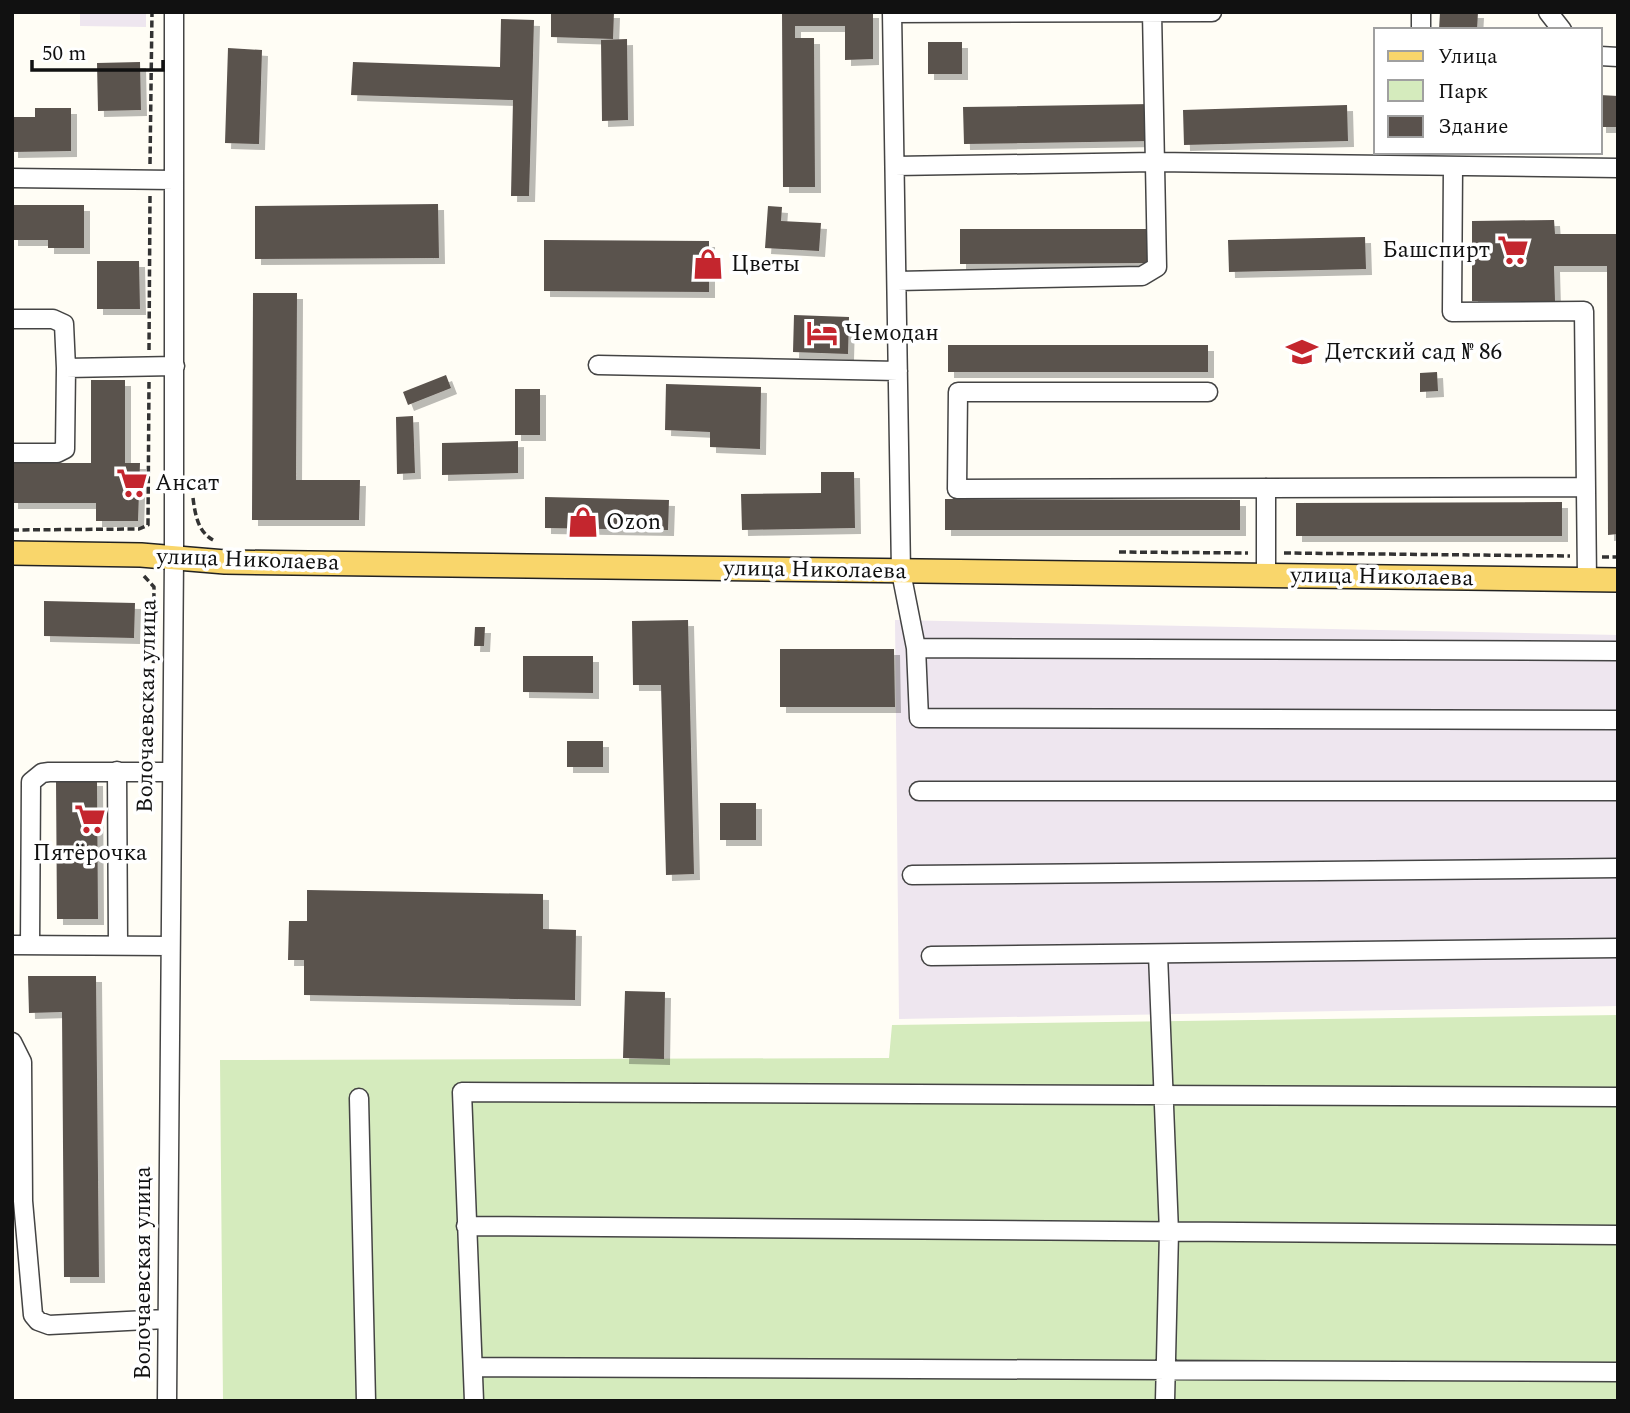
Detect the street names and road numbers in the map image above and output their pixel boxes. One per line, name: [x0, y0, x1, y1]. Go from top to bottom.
street label: улица Николаева: [155, 539, 340, 581]
street label: улица Николаева: [722, 551, 907, 589]
street label: улица Николаева: [1289, 558, 1474, 596]
street label: Волочаевская улица: [128, 599, 166, 813]
street label: Волочаевская улица: [126, 1166, 161, 1380]

